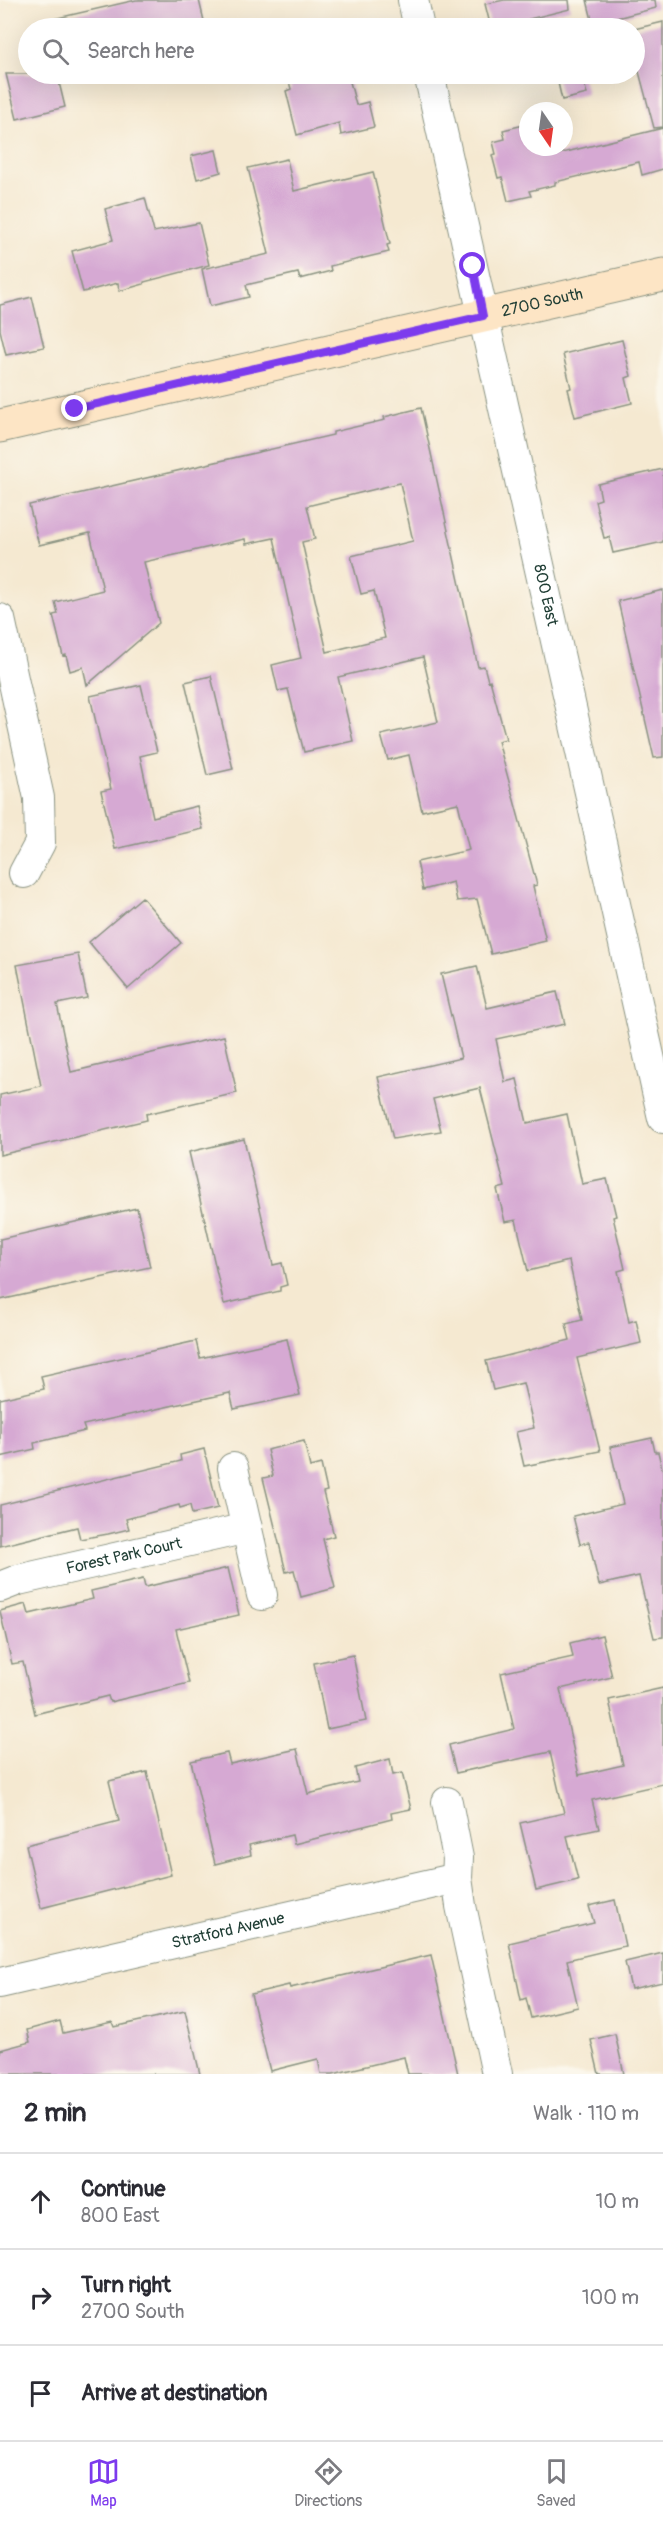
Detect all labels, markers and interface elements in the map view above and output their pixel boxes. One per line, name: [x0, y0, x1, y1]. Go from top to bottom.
search box: [18, 18, 645, 84]
icon: search: [39, 35, 72, 68]
text: Search here: [87, 37, 194, 65]
north arrow: [519, 102, 573, 156]
route start: [459, 252, 485, 278]
street label: 2700 South: [500, 284, 585, 321]
route end: [61, 395, 87, 421]
street label: 800 East: [529, 562, 563, 628]
street label: Forest Park Court: [64, 1533, 184, 1579]
street label: Stratford Avenue: [170, 1908, 286, 1953]
text: 2 min: [24, 2097, 86, 2129]
text: Walk · 110 m: [533, 2101, 639, 2126]
text: Continue: [81, 2175, 165, 2203]
icon: ahead: [24, 2185, 57, 2218]
text: 10 m: [595, 2189, 639, 2214]
text: 800 East: [81, 2203, 159, 2228]
text: Turn right: [81, 2271, 171, 2299]
icon: right: [24, 2281, 57, 2314]
text: 100 m: [582, 2285, 639, 2310]
text: 2700 South: [81, 2299, 184, 2324]
icon: arrive: [24, 2377, 57, 2410]
text: Arrive at destination: [81, 2379, 267, 2407]
tab: Map: [87, 2455, 120, 2511]
tab: Directions: [294, 2455, 362, 2511]
tab: Saved: [536, 2455, 576, 2511]

